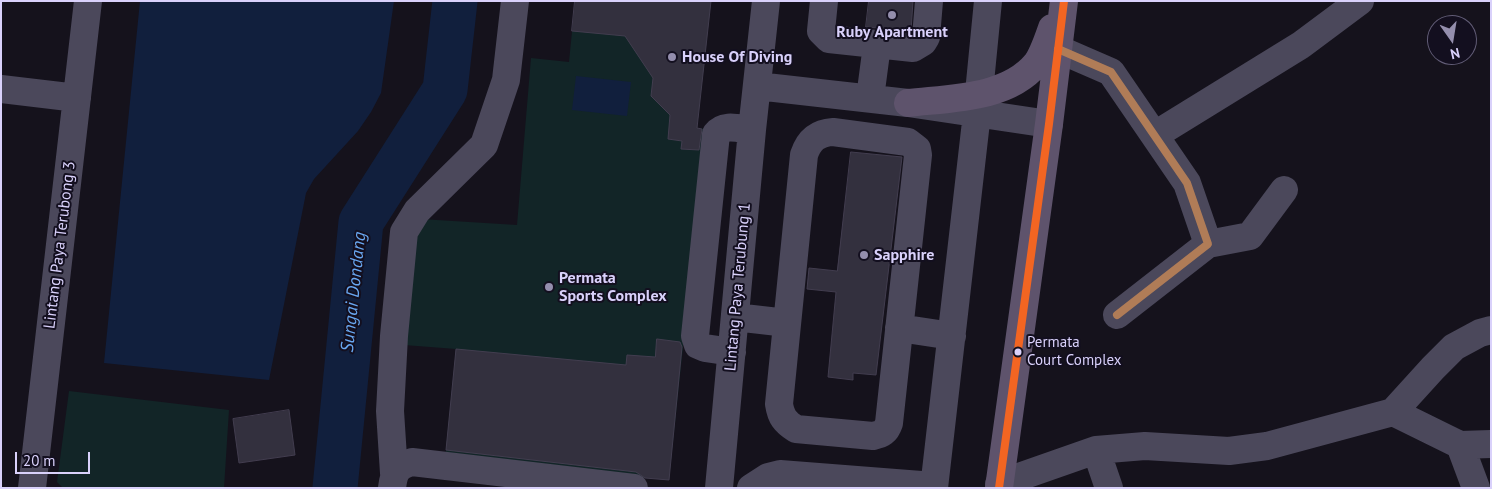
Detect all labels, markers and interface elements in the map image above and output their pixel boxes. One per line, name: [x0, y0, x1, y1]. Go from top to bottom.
marker: Ruby Apartment: [886, 9, 898, 21]
north arrow: [1427, 15, 1477, 65]
place label: Ruby Apartment: [836, 22, 948, 42]
text: N: [1449, 44, 1462, 63]
place label: House Of Diving: [682, 47, 792, 67]
marker: House Of Diving: [666, 51, 678, 63]
street label: Lintang Paya Terubong 3: [40, 160, 80, 330]
street label: Lintang Paya Terubung 1: [721, 202, 755, 372]
water label: Sungai Dondang: [337, 231, 371, 353]
place label: Sapphire: [874, 245, 934, 265]
marker: Sapphire: [858, 249, 870, 261]
place label: Permata Sports Complex: [559, 268, 667, 306]
marker: Permata Sports Complex: [543, 281, 555, 293]
place label: Permata Court Complex: [1027, 334, 1122, 369]
marker: Permata Court Complex: [1013, 347, 1023, 357]
scale bar: [18, 442, 92, 474]
text: 20 m: [23, 451, 56, 470]

